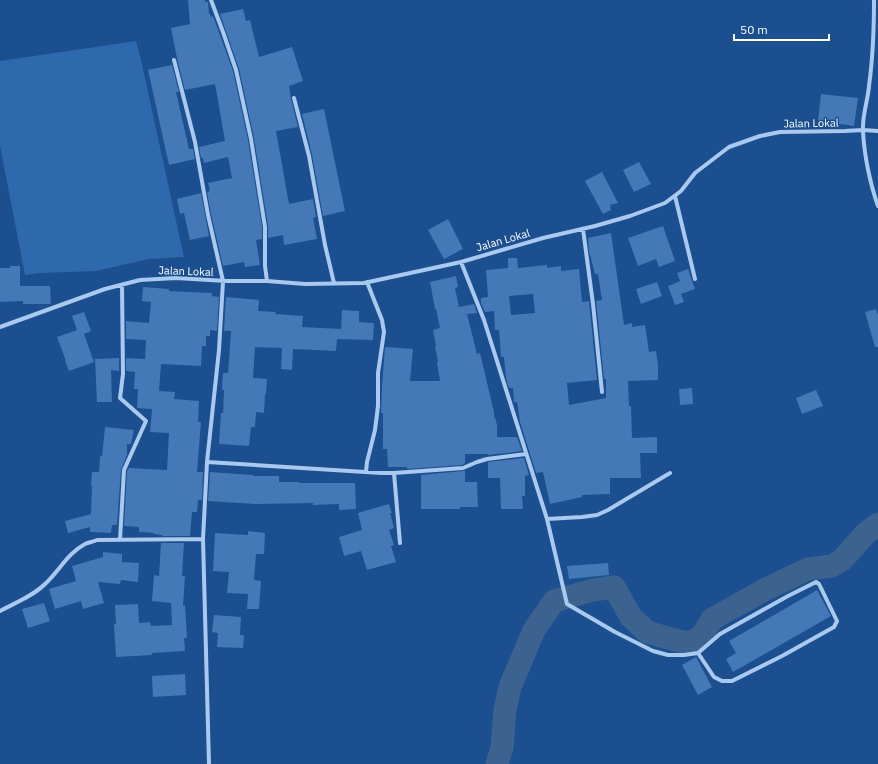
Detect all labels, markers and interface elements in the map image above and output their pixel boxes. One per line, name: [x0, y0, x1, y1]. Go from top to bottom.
scale bar: [734, 16, 829, 42]
text: 50 m: [740, 22, 768, 37]
street label: Jalan Lokal: [783, 116, 839, 130]
street label: Jalan Lokal: [474, 226, 532, 254]
street label: Jalan Lokal: [158, 263, 214, 279]

